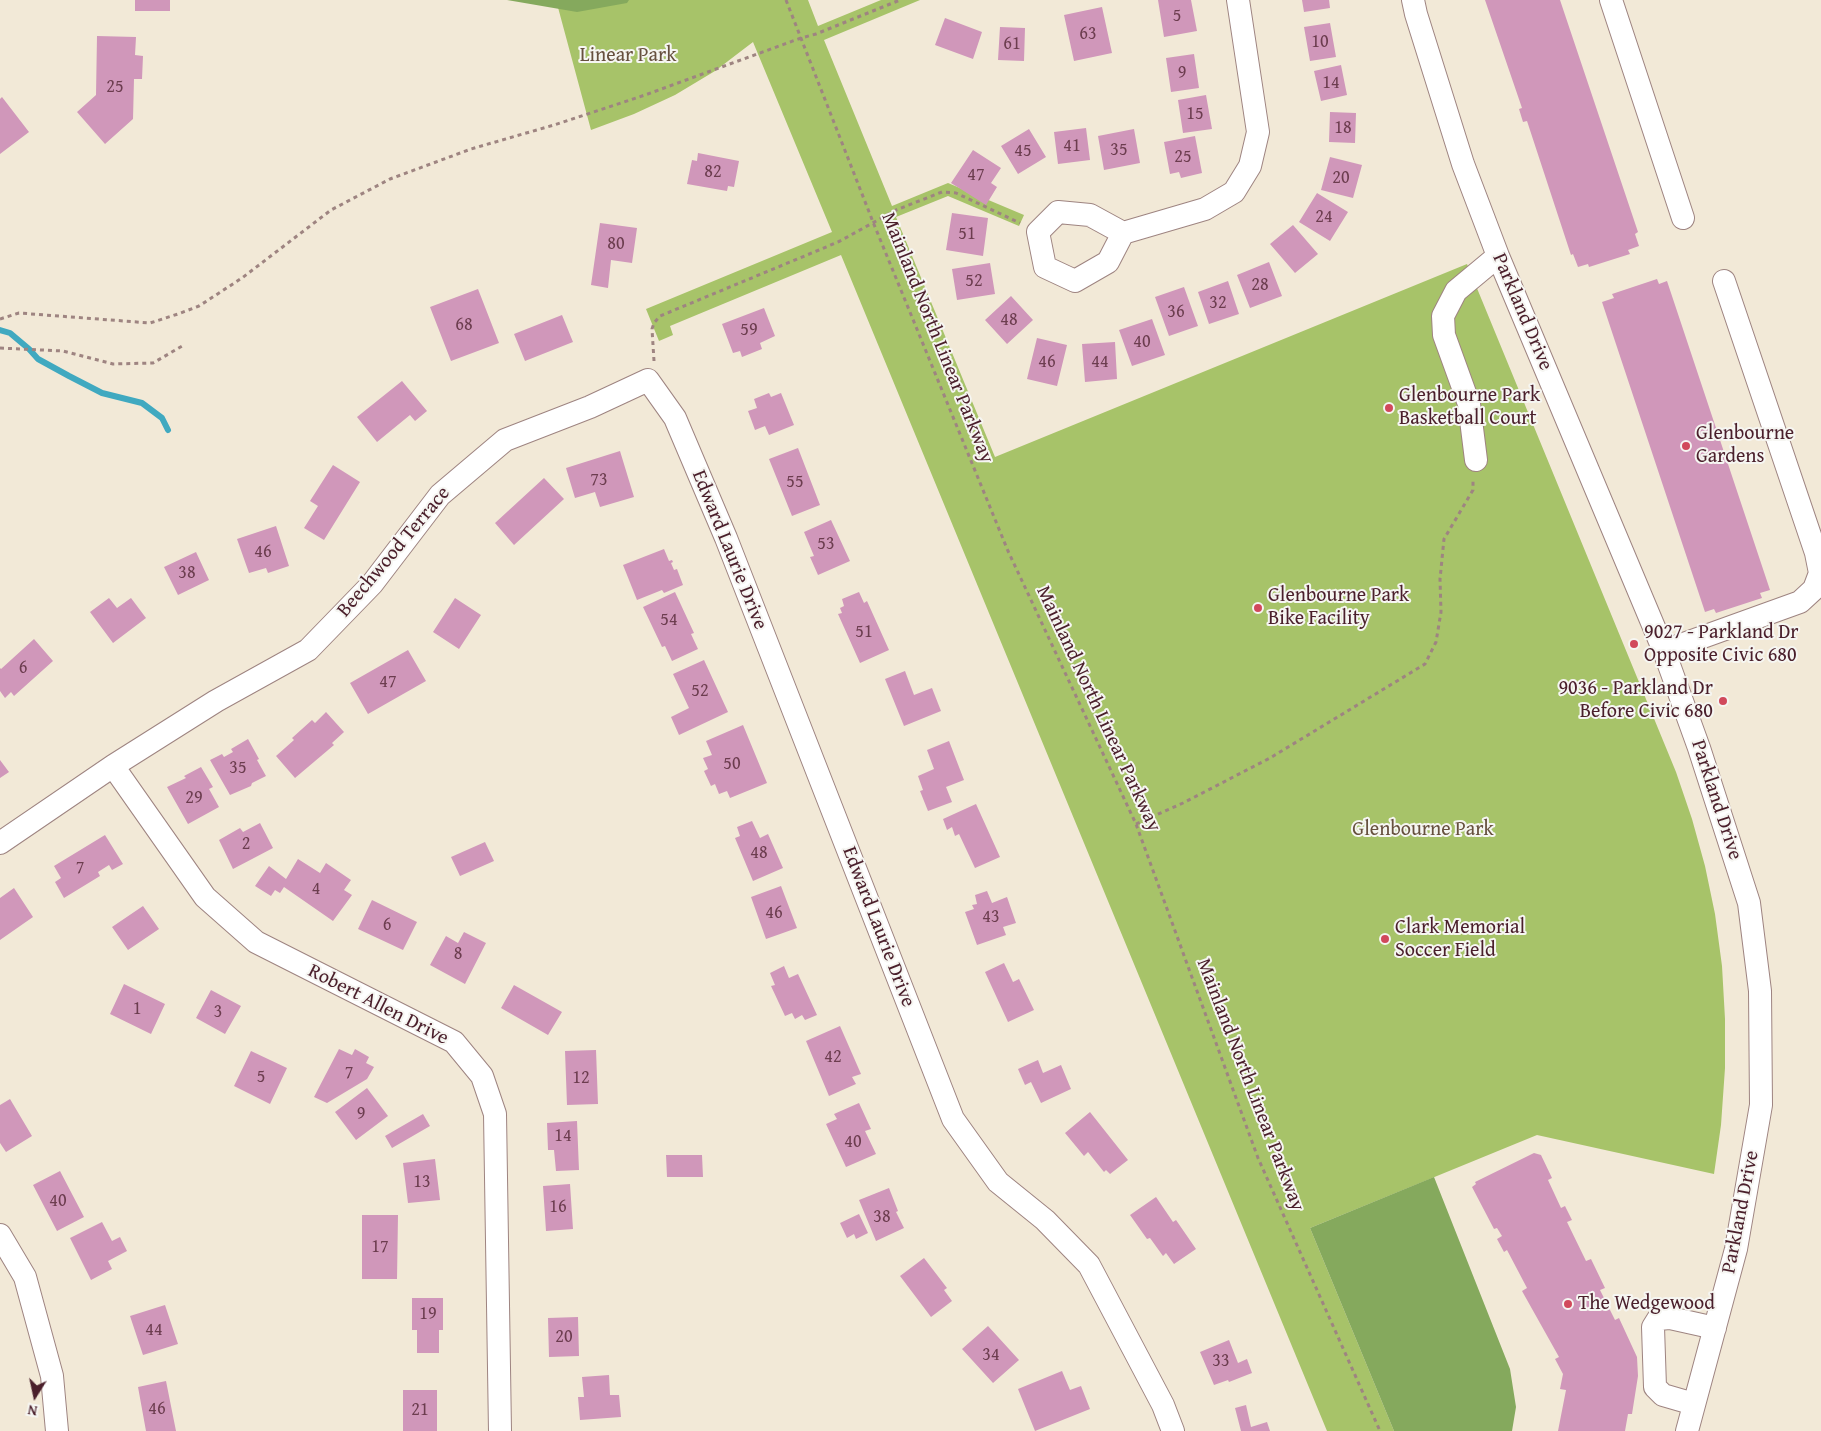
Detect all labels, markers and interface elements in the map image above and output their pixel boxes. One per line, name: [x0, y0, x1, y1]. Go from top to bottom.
house number: 5: [1173, 5, 1181, 27]
house number: 63: [1079, 23, 1097, 45]
house number: 10: [1311, 31, 1329, 53]
house number: 61: [1003, 33, 1021, 55]
park label: Linear Park: [580, 44, 676, 68]
house number: 9: [1178, 62, 1186, 84]
house number: 14: [1322, 72, 1340, 94]
house number: 25: [106, 76, 124, 98]
house number: 15: [1186, 103, 1204, 125]
house number: 18: [1334, 117, 1352, 139]
house number: 41: [1063, 135, 1081, 157]
house number: 35: [1110, 139, 1128, 161]
house number: 45: [1014, 140, 1032, 162]
house number: 25: [1174, 146, 1192, 168]
house number: 82: [704, 161, 722, 183]
house number: 47: [967, 164, 985, 186]
house number: 20: [1332, 167, 1350, 189]
house number: 24: [1315, 206, 1333, 228]
street label: Mainland North Linear Parkway: [876, 209, 998, 467]
house number: 51: [958, 223, 976, 245]
house number: 80: [607, 233, 625, 255]
street label: Parkland Drive: [1487, 250, 1557, 374]
house number: 52: [965, 270, 983, 292]
house number: 28: [1251, 274, 1269, 296]
house number: 32: [1209, 292, 1227, 314]
house number: 36: [1167, 301, 1185, 323]
house number: 48: [1000, 309, 1018, 331]
house number: 68: [455, 314, 473, 336]
house number: 59: [740, 319, 758, 341]
house number: 40: [1133, 331, 1151, 353]
house number: 46: [1038, 351, 1056, 373]
house number: 44: [1091, 351, 1109, 373]
place label: Glenbourne Park Basketball Court: [1399, 384, 1540, 431]
marker: Glenbourne Park Basketball Court: [1383, 402, 1395, 414]
place label: Glenbourne Gardens: [1696, 422, 1794, 469]
marker: Glenbourne Gardens: [1680, 440, 1692, 452]
street label: Edward Laurie Drive: [686, 467, 772, 633]
house number: 73: [590, 469, 608, 491]
house number: 55: [786, 471, 804, 493]
street label: Beechwood Terrace: [332, 482, 456, 622]
house number: 53: [817, 533, 835, 555]
house number: 46: [254, 541, 272, 563]
house number: 38: [178, 562, 196, 584]
street label: Mainland North Linear Parkway: [1030, 582, 1166, 836]
place label: Glenbourne Park Bike Facility: [1268, 584, 1409, 631]
marker: Glenbourne Park Bike Facility: [1252, 602, 1264, 614]
house number: 54: [660, 609, 678, 631]
house number: 51: [855, 621, 873, 643]
place label: 9027 - Parkland Dr Opposite Civic 680: [1644, 621, 1799, 668]
marker: 9027 - Parkland Dr Opposite Civic 680: [1628, 638, 1640, 650]
house number: 6: [19, 657, 27, 679]
house number: 47: [379, 671, 397, 693]
place label: 9036 - Parkland Dr Before Civic 680: [1558, 677, 1713, 724]
house number: 52: [691, 680, 709, 702]
marker: 9036 - Parkland Dr Before Civic 680: [1717, 695, 1729, 707]
street label: Parkland Drive: [1685, 737, 1747, 863]
house number: 50: [723, 753, 741, 775]
house number: 35: [229, 757, 247, 779]
house number: 29: [185, 787, 203, 809]
park label: Glenbourne Park: [1352, 818, 1494, 842]
house number: 2: [242, 833, 250, 855]
house number: 48: [750, 842, 768, 864]
street label: Edward Laurie Drive: [836, 843, 920, 1011]
house number: 7: [76, 857, 84, 879]
house number: 4: [312, 878, 320, 900]
house number: 46: [765, 902, 783, 924]
house number: 43: [982, 906, 1000, 928]
house number: 6: [383, 914, 391, 936]
place label: Clark Memorial Soccer Field: [1395, 916, 1525, 963]
marker: Clark Memorial Soccer Field: [1379, 933, 1391, 945]
house number: 8: [454, 943, 462, 965]
street label: Mainland North Linear Parkway: [1191, 955, 1309, 1215]
street label: Robert Allen Drive: [304, 959, 452, 1051]
house number: 1: [133, 998, 141, 1020]
house number: 3: [214, 1001, 222, 1023]
house number: 42: [824, 1046, 842, 1068]
house number: 7: [345, 1062, 353, 1084]
house number: 5: [257, 1066, 265, 1088]
house number: 12: [572, 1067, 590, 1089]
house number: 9: [357, 1103, 365, 1125]
house number: 14: [554, 1125, 572, 1147]
house number: 40: [844, 1131, 862, 1153]
street label: Parkland Drive: [1717, 1148, 1765, 1276]
house number: 13: [413, 1171, 431, 1193]
house number: 40: [49, 1190, 67, 1212]
house number: 16: [549, 1196, 567, 1218]
house number: 38: [873, 1206, 891, 1228]
house number: 17: [371, 1236, 389, 1258]
place label: The Wedgewood: [1578, 1292, 1715, 1316]
marker: The Wedgewood: [1562, 1298, 1574, 1310]
house number: 19: [419, 1303, 437, 1325]
house number: 44: [145, 1319, 163, 1341]
house number: 20: [555, 1326, 573, 1348]
house number: 34: [982, 1344, 1000, 1366]
house number: 33: [1212, 1350, 1230, 1372]
north arrow: [10, 1371, 60, 1421]
house number: 46: [148, 1398, 166, 1420]
house number: 21: [411, 1399, 429, 1421]
text: N: [26, 1400, 39, 1421]

